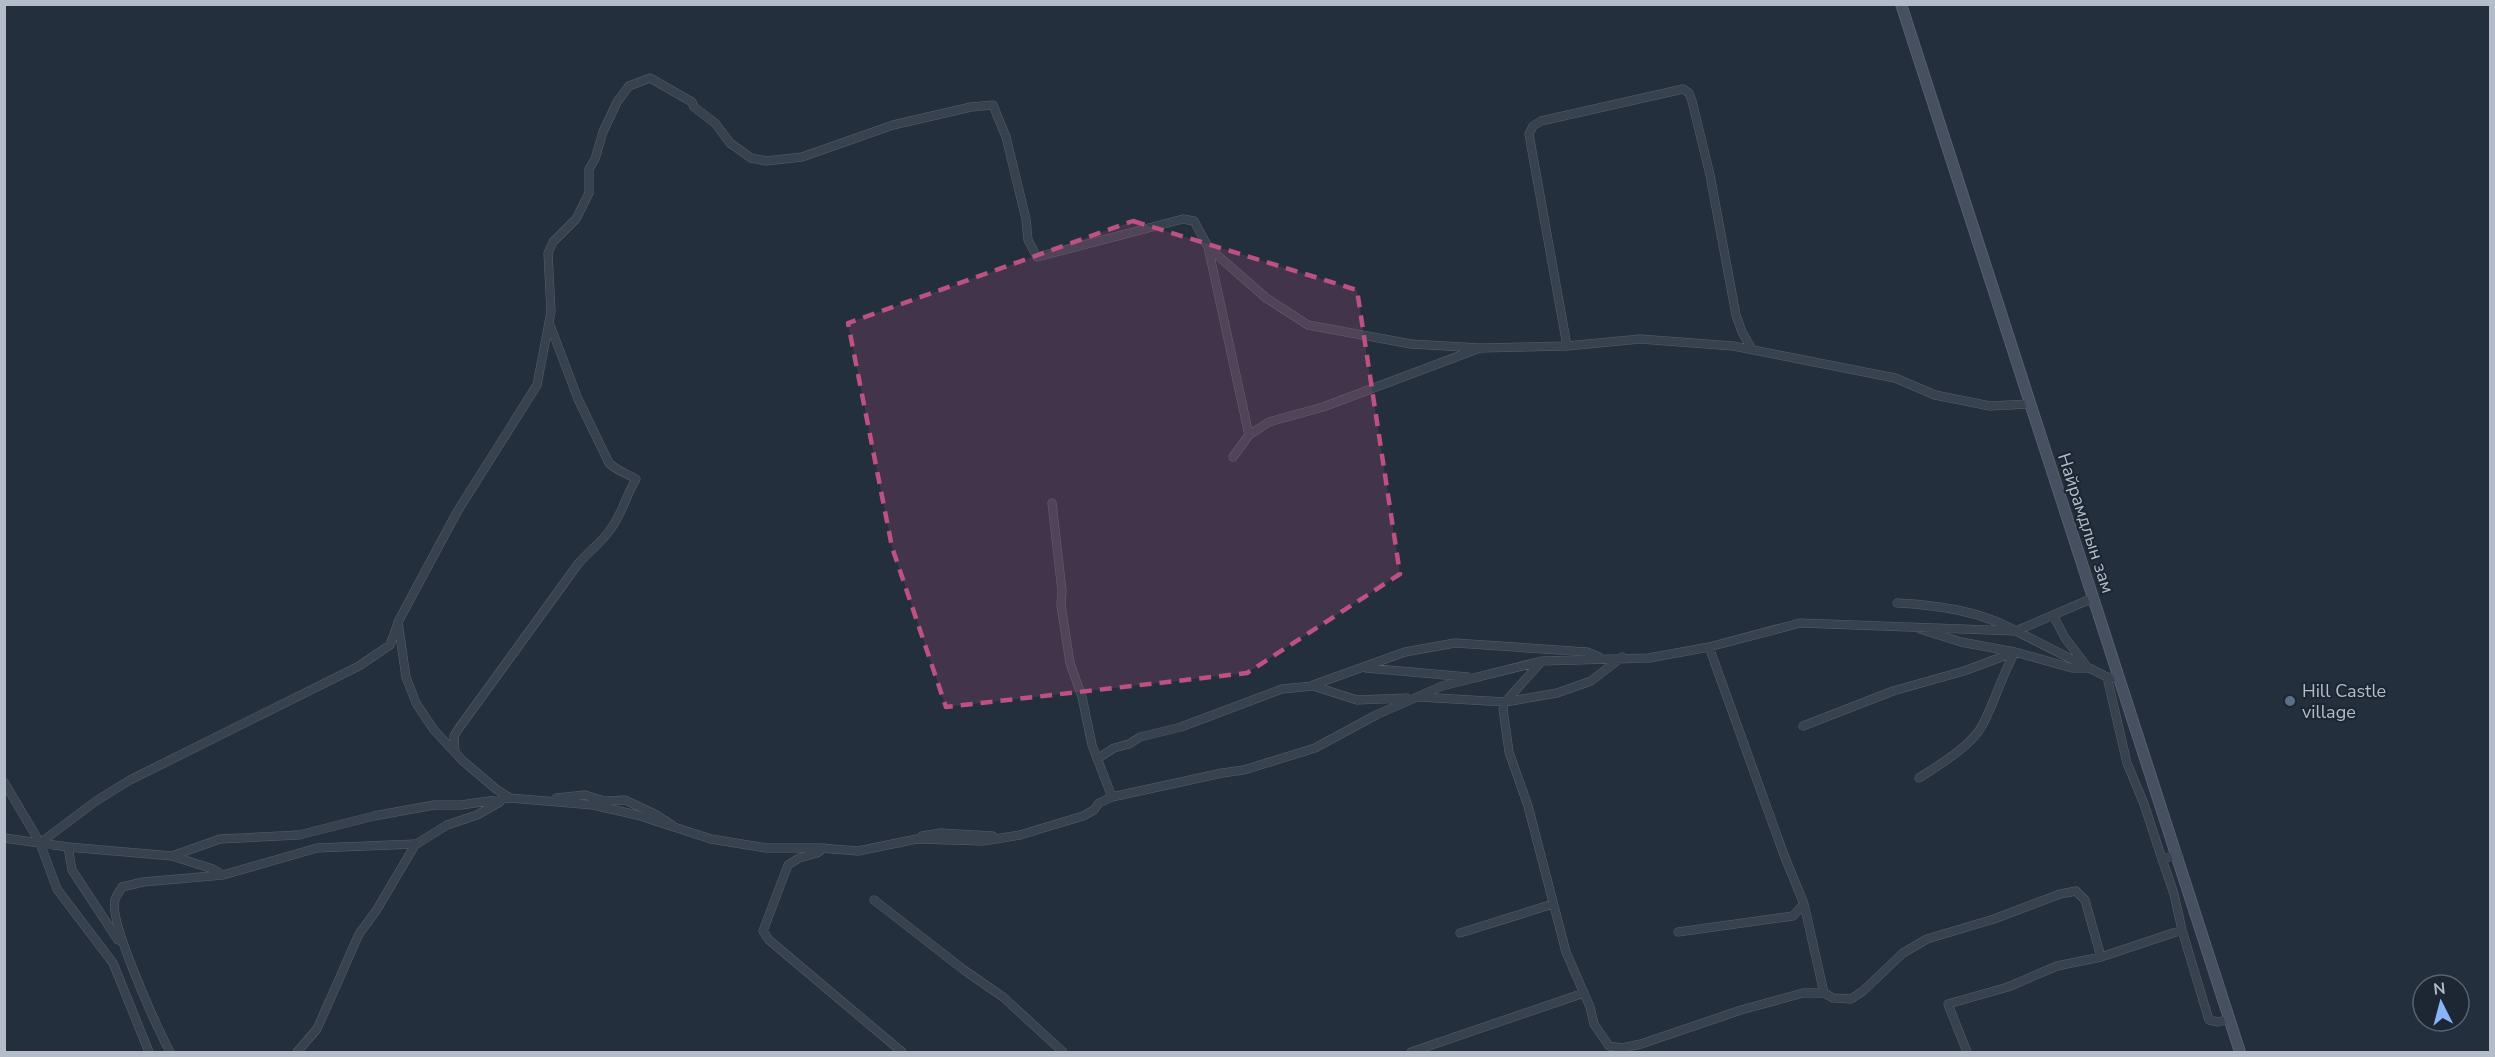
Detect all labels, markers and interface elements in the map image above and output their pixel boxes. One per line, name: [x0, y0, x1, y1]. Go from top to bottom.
street label: Найрамдлын зам: [2052, 450, 2120, 596]
place label: Hill Castle village: [2302, 679, 2386, 724]
marker: Hill Castle village: [2283, 694, 2297, 708]
north arrow: [2411, 973, 2471, 1033]
text: N: [2432, 978, 2447, 1001]

